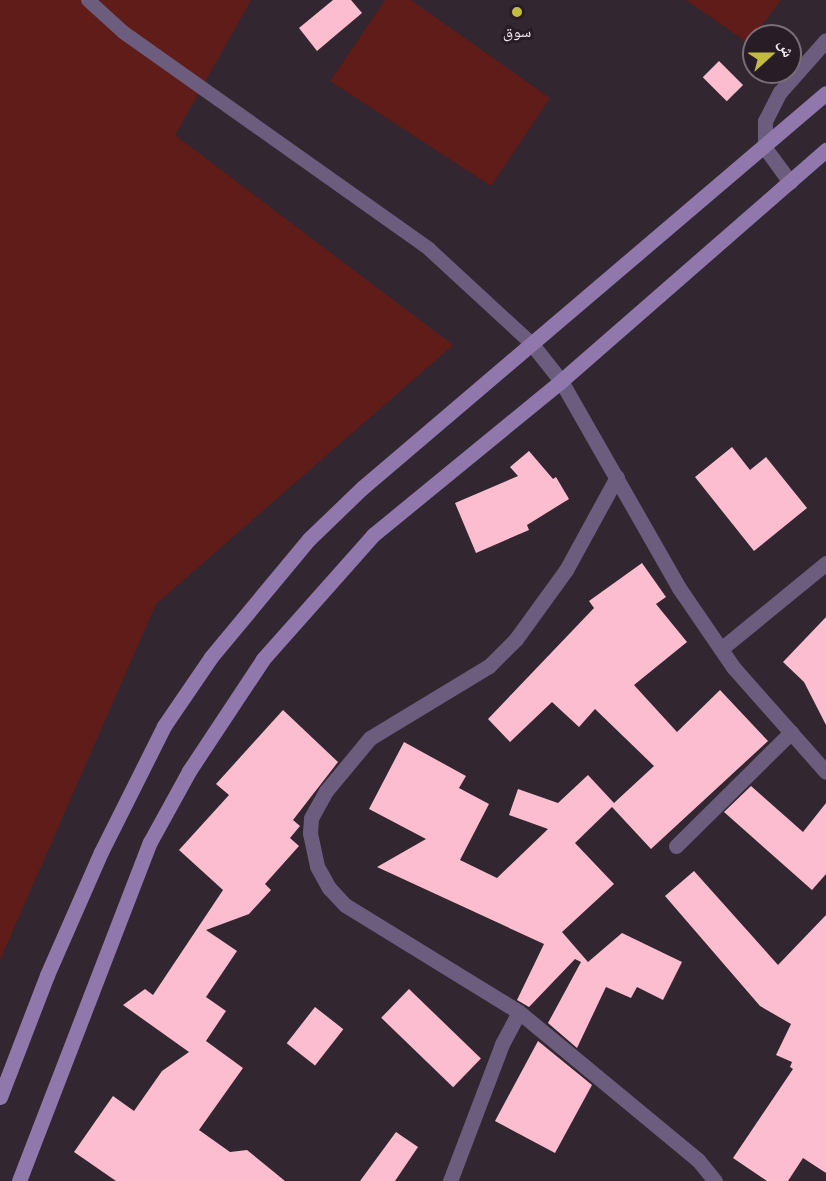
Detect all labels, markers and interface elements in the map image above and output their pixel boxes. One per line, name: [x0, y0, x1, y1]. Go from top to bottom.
marker: سوق: [510, 5, 524, 19]
place label: سوق: [503, 21, 531, 41]
north arrow: [742, 24, 802, 84]
text: ش: [775, 36, 800, 60]

